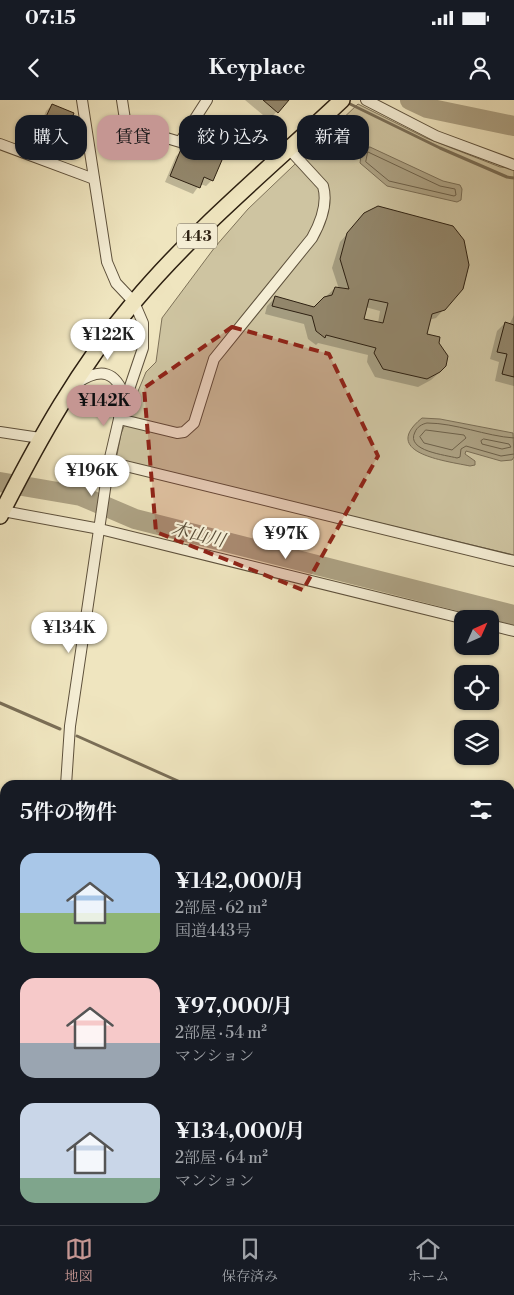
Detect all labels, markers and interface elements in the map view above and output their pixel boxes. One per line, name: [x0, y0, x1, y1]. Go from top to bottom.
text: 07:15: [25, 6, 76, 30]
icon: back: [20, 54, 48, 82]
text: Keyplace: [209, 54, 305, 81]
icon: person: [466, 54, 494, 82]
chip: 購入: [15, 115, 87, 160]
chip: 賃貸: [97, 115, 169, 160]
chip: 絞り込み: [179, 115, 287, 160]
chip: 新着: [297, 115, 369, 160]
road number: 443: [177, 224, 217, 248]
pin: ¥122K: [73, 318, 143, 361]
text: ¥122K: [81, 325, 135, 345]
pin: ¥142K: [69, 384, 139, 427]
text: ¥142K: [78, 391, 130, 411]
pin: ¥196K: [57, 454, 127, 497]
text: ¥196K: [66, 461, 118, 481]
water label: 木山川: [169, 517, 229, 553]
pin: ¥97K: [256, 518, 316, 560]
text: ¥97K: [264, 524, 308, 544]
north arrow: [454, 610, 499, 655]
map controls: [454, 610, 499, 765]
pin: ¥134K: [34, 612, 104, 654]
text: ¥134K: [42, 618, 96, 638]
button: locate: [454, 665, 499, 710]
button: layers: [454, 720, 499, 765]
icon: filters: [467, 796, 495, 824]
text: 5件の物件: [20, 800, 117, 826]
text: ¥142,000/月: [175, 869, 305, 895]
icon: home: [60, 873, 120, 933]
text: 2部屋 · 62 m²: [175, 898, 267, 918]
text: 国道443号: [175, 921, 251, 941]
text: ¥97,000/月: [175, 994, 293, 1020]
icon: home: [60, 998, 120, 1058]
text: 2部屋 · 54 m²: [175, 1023, 267, 1043]
text: マンション: [175, 1046, 254, 1066]
text: ¥134,000/月: [175, 1119, 305, 1145]
icon: home: [60, 1123, 120, 1183]
text: 2部屋 · 64 m²: [175, 1148, 268, 1168]
text: マンション: [175, 1171, 254, 1191]
tab: 地図: [65, 1235, 93, 1286]
tab: 保存済み: [222, 1235, 278, 1286]
tab: ホーム: [407, 1235, 449, 1286]

